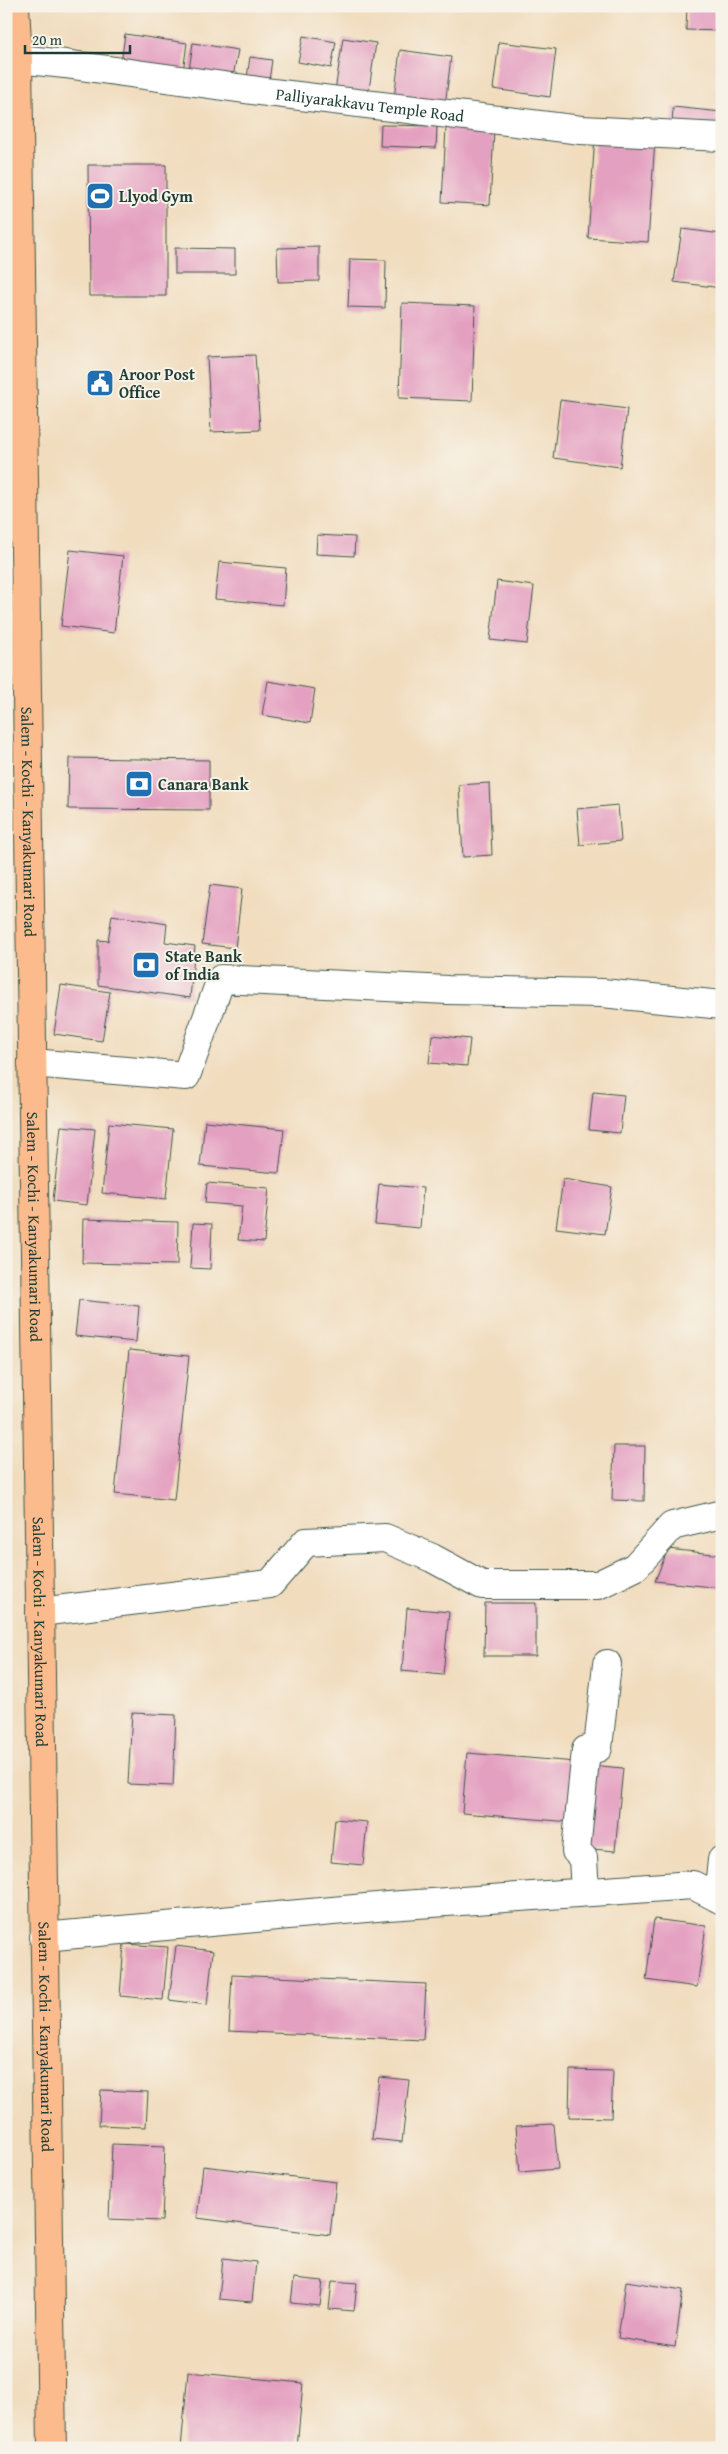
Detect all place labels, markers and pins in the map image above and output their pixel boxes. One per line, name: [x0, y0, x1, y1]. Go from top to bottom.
sports icon: Llyod Gym: [85, 181, 115, 211]
place label: Llyod Gym: [119, 184, 193, 208]
place label: Aroor Post Office: [119, 362, 195, 404]
public building icon: Aroor Post Office: [85, 368, 115, 398]
bank icon: Canara Bank: [124, 769, 154, 799]
place label: Canara Bank: [158, 772, 249, 796]
place label: State Bank of India: [165, 944, 243, 986]
bank icon: State Bank of India: [131, 950, 161, 980]

